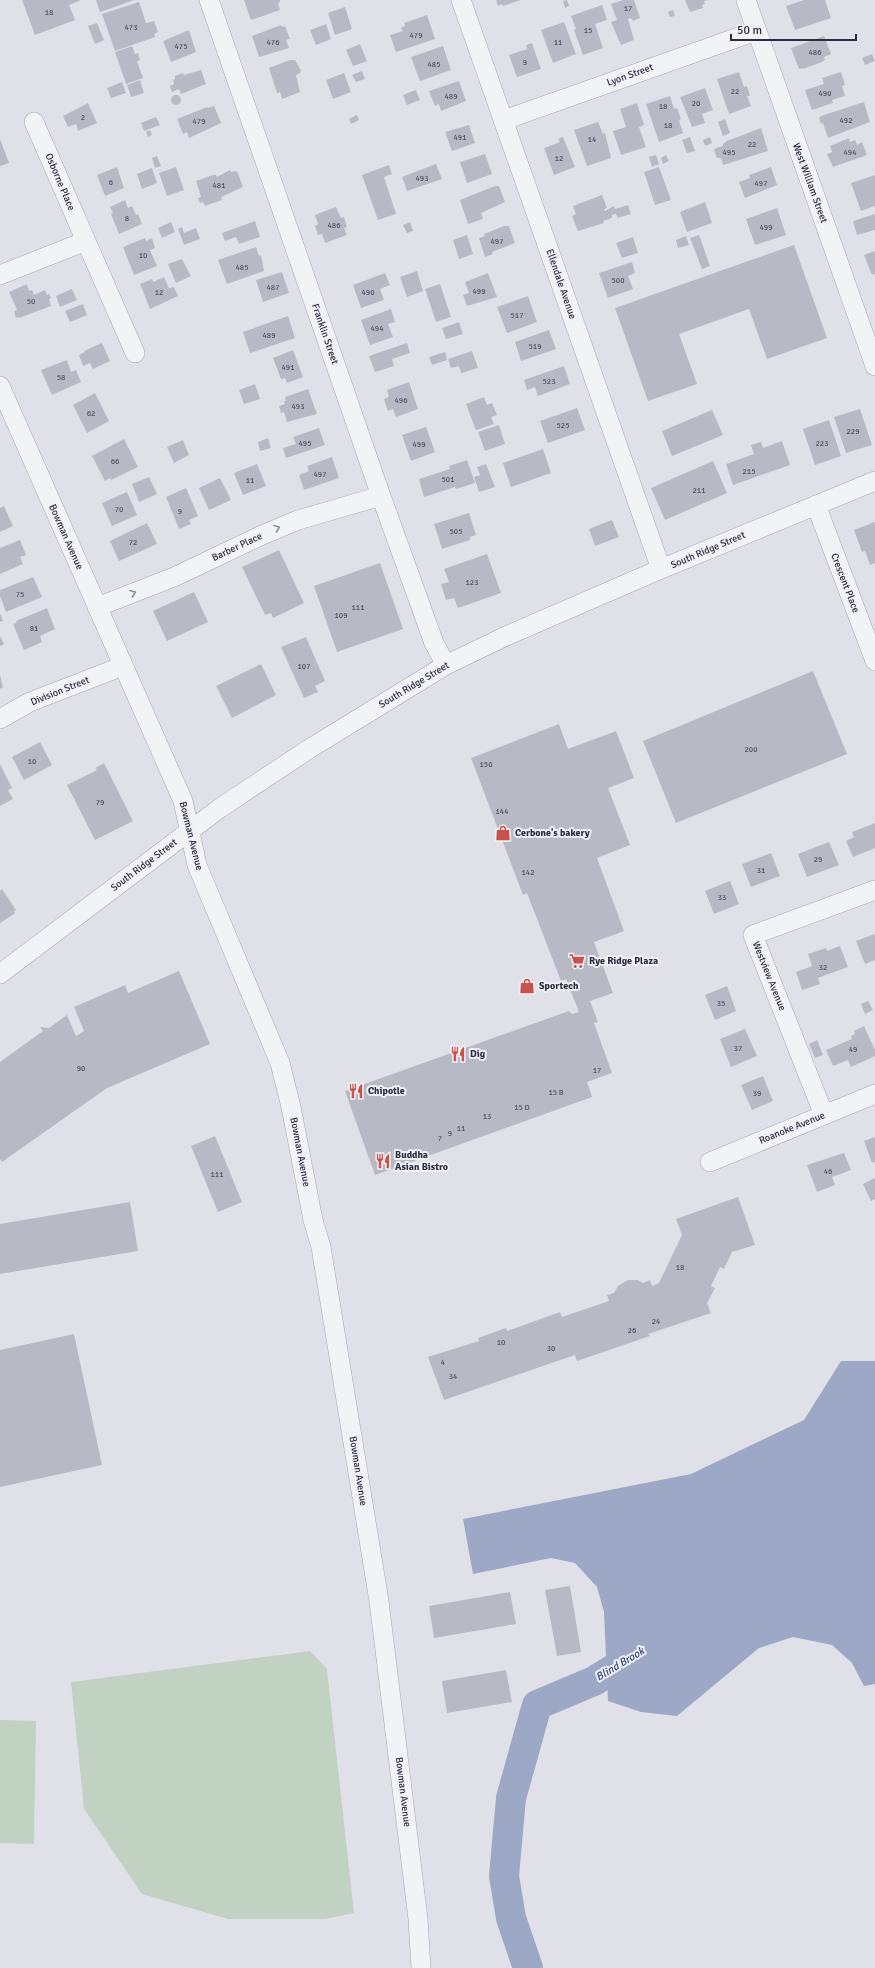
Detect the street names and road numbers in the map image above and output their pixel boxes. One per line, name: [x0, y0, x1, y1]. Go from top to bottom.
street label: Lyon Street: [605, 61, 655, 89]
street label: West William Street: [790, 141, 830, 225]
street label: Osborne Place: [43, 152, 77, 212]
street label: Ellendale Avenue: [543, 247, 579, 321]
street label: Franklin Street: [309, 302, 341, 366]
street label: Bowman Avenue: [46, 502, 86, 572]
street label: South Ridge Street: [669, 529, 748, 571]
street label: Barber Place: [210, 530, 264, 564]
street label: Crescent Place: [828, 551, 862, 615]
street label: South Ridge Street: [377, 659, 452, 711]
street label: Division Street: [29, 674, 92, 708]
street label: Bowman Avenue: [177, 800, 205, 872]
street label: South Ridge Street: [108, 836, 180, 894]
street label: Westview Avenue: [750, 940, 788, 1012]
street label: Roanoke Avenue: [757, 1109, 827, 1147]
street label: Bowman Avenue: [287, 1116, 313, 1188]
street label: Bowman Avenue: [347, 1435, 369, 1507]
street label: Bowman Avenue: [393, 1756, 413, 1828]

